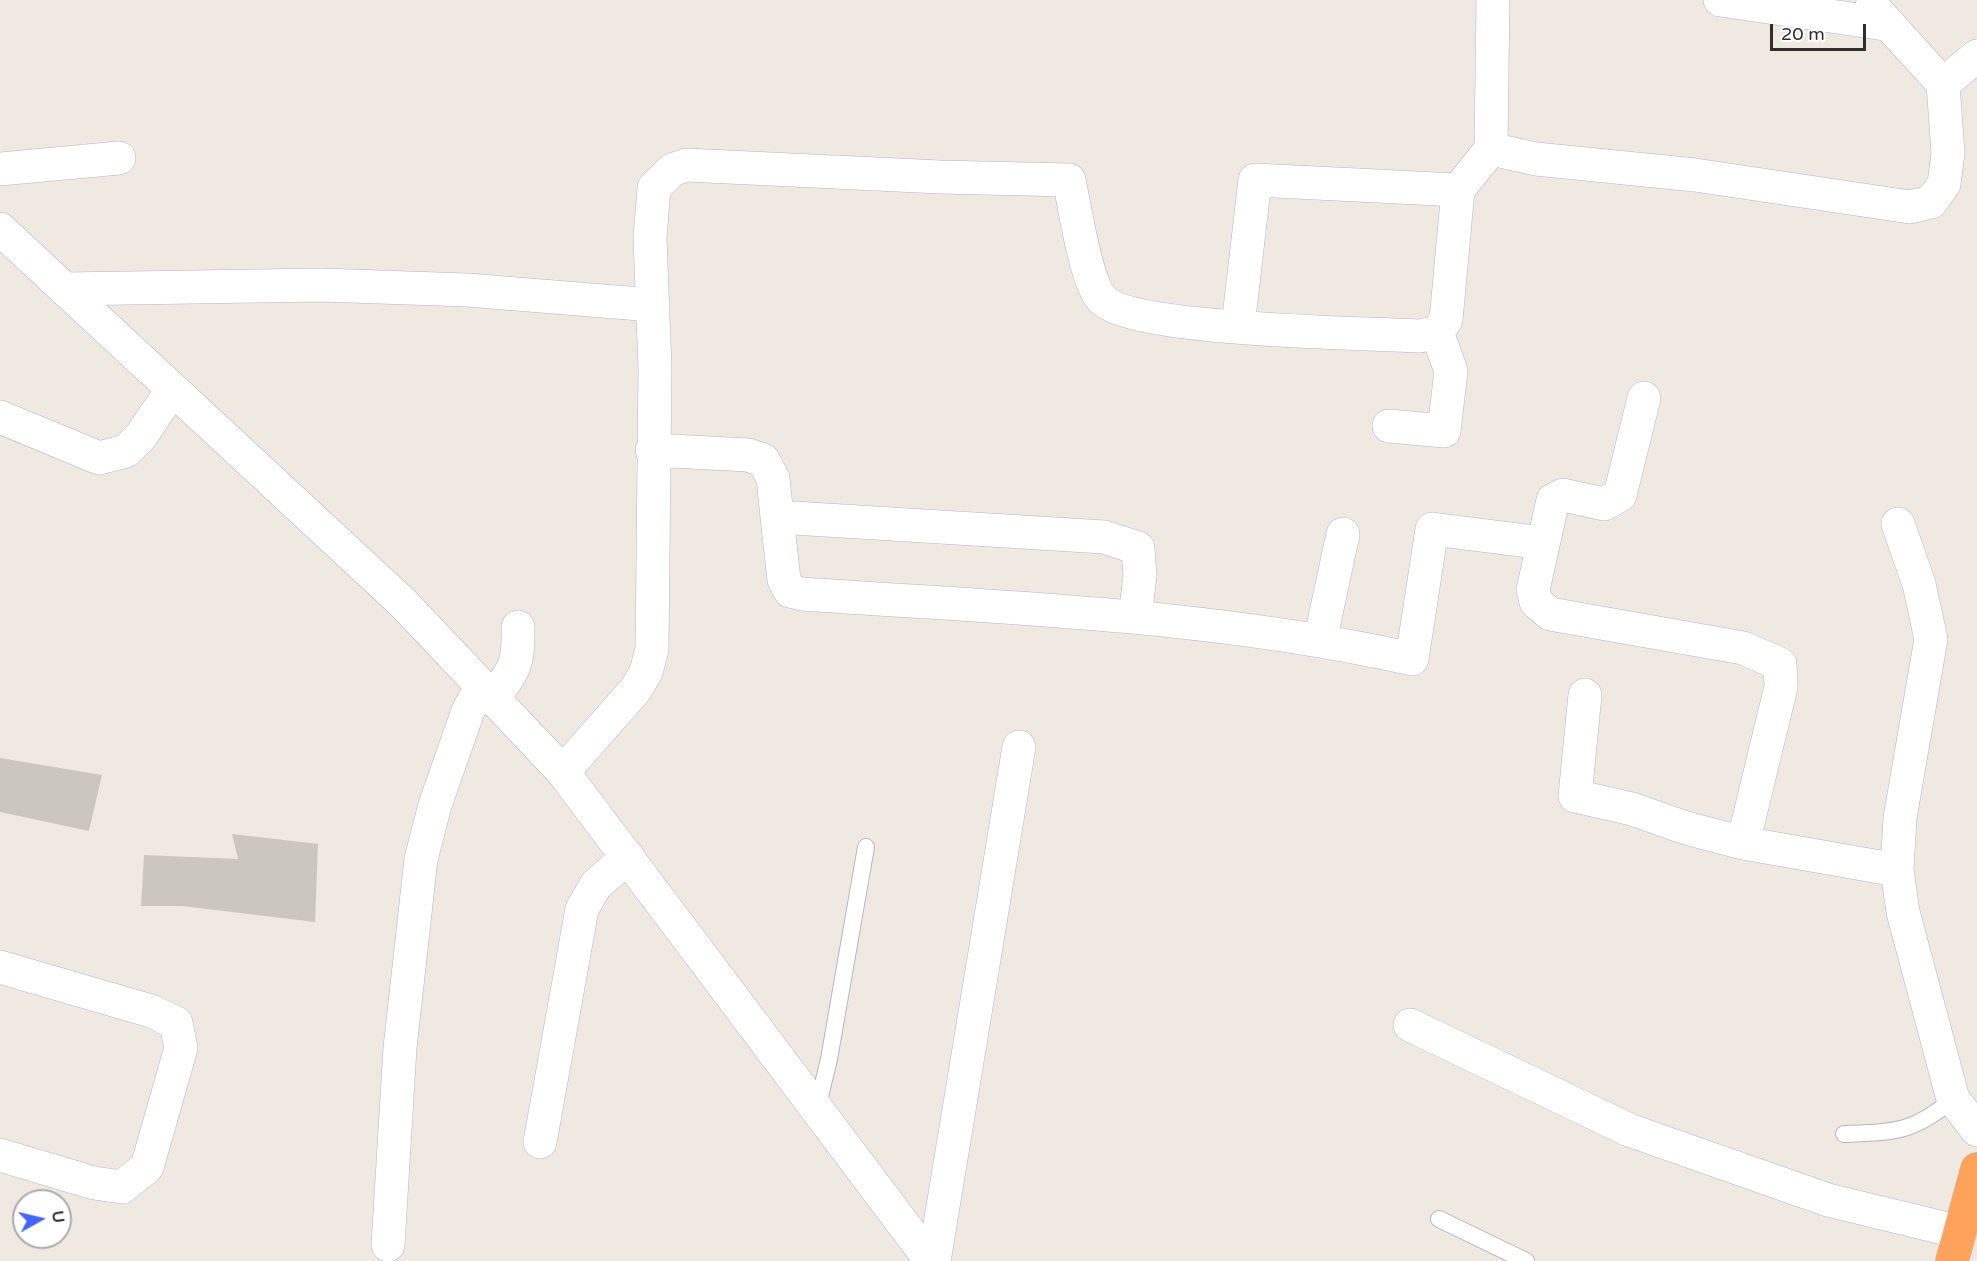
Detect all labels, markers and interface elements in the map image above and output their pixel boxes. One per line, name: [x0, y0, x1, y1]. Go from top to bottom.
scale bar: [1773, 12, 1869, 50]
text: 20 m: [1781, 23, 1825, 45]
north arrow: [12, 1189, 72, 1249]
text: U: [47, 1209, 69, 1224]

